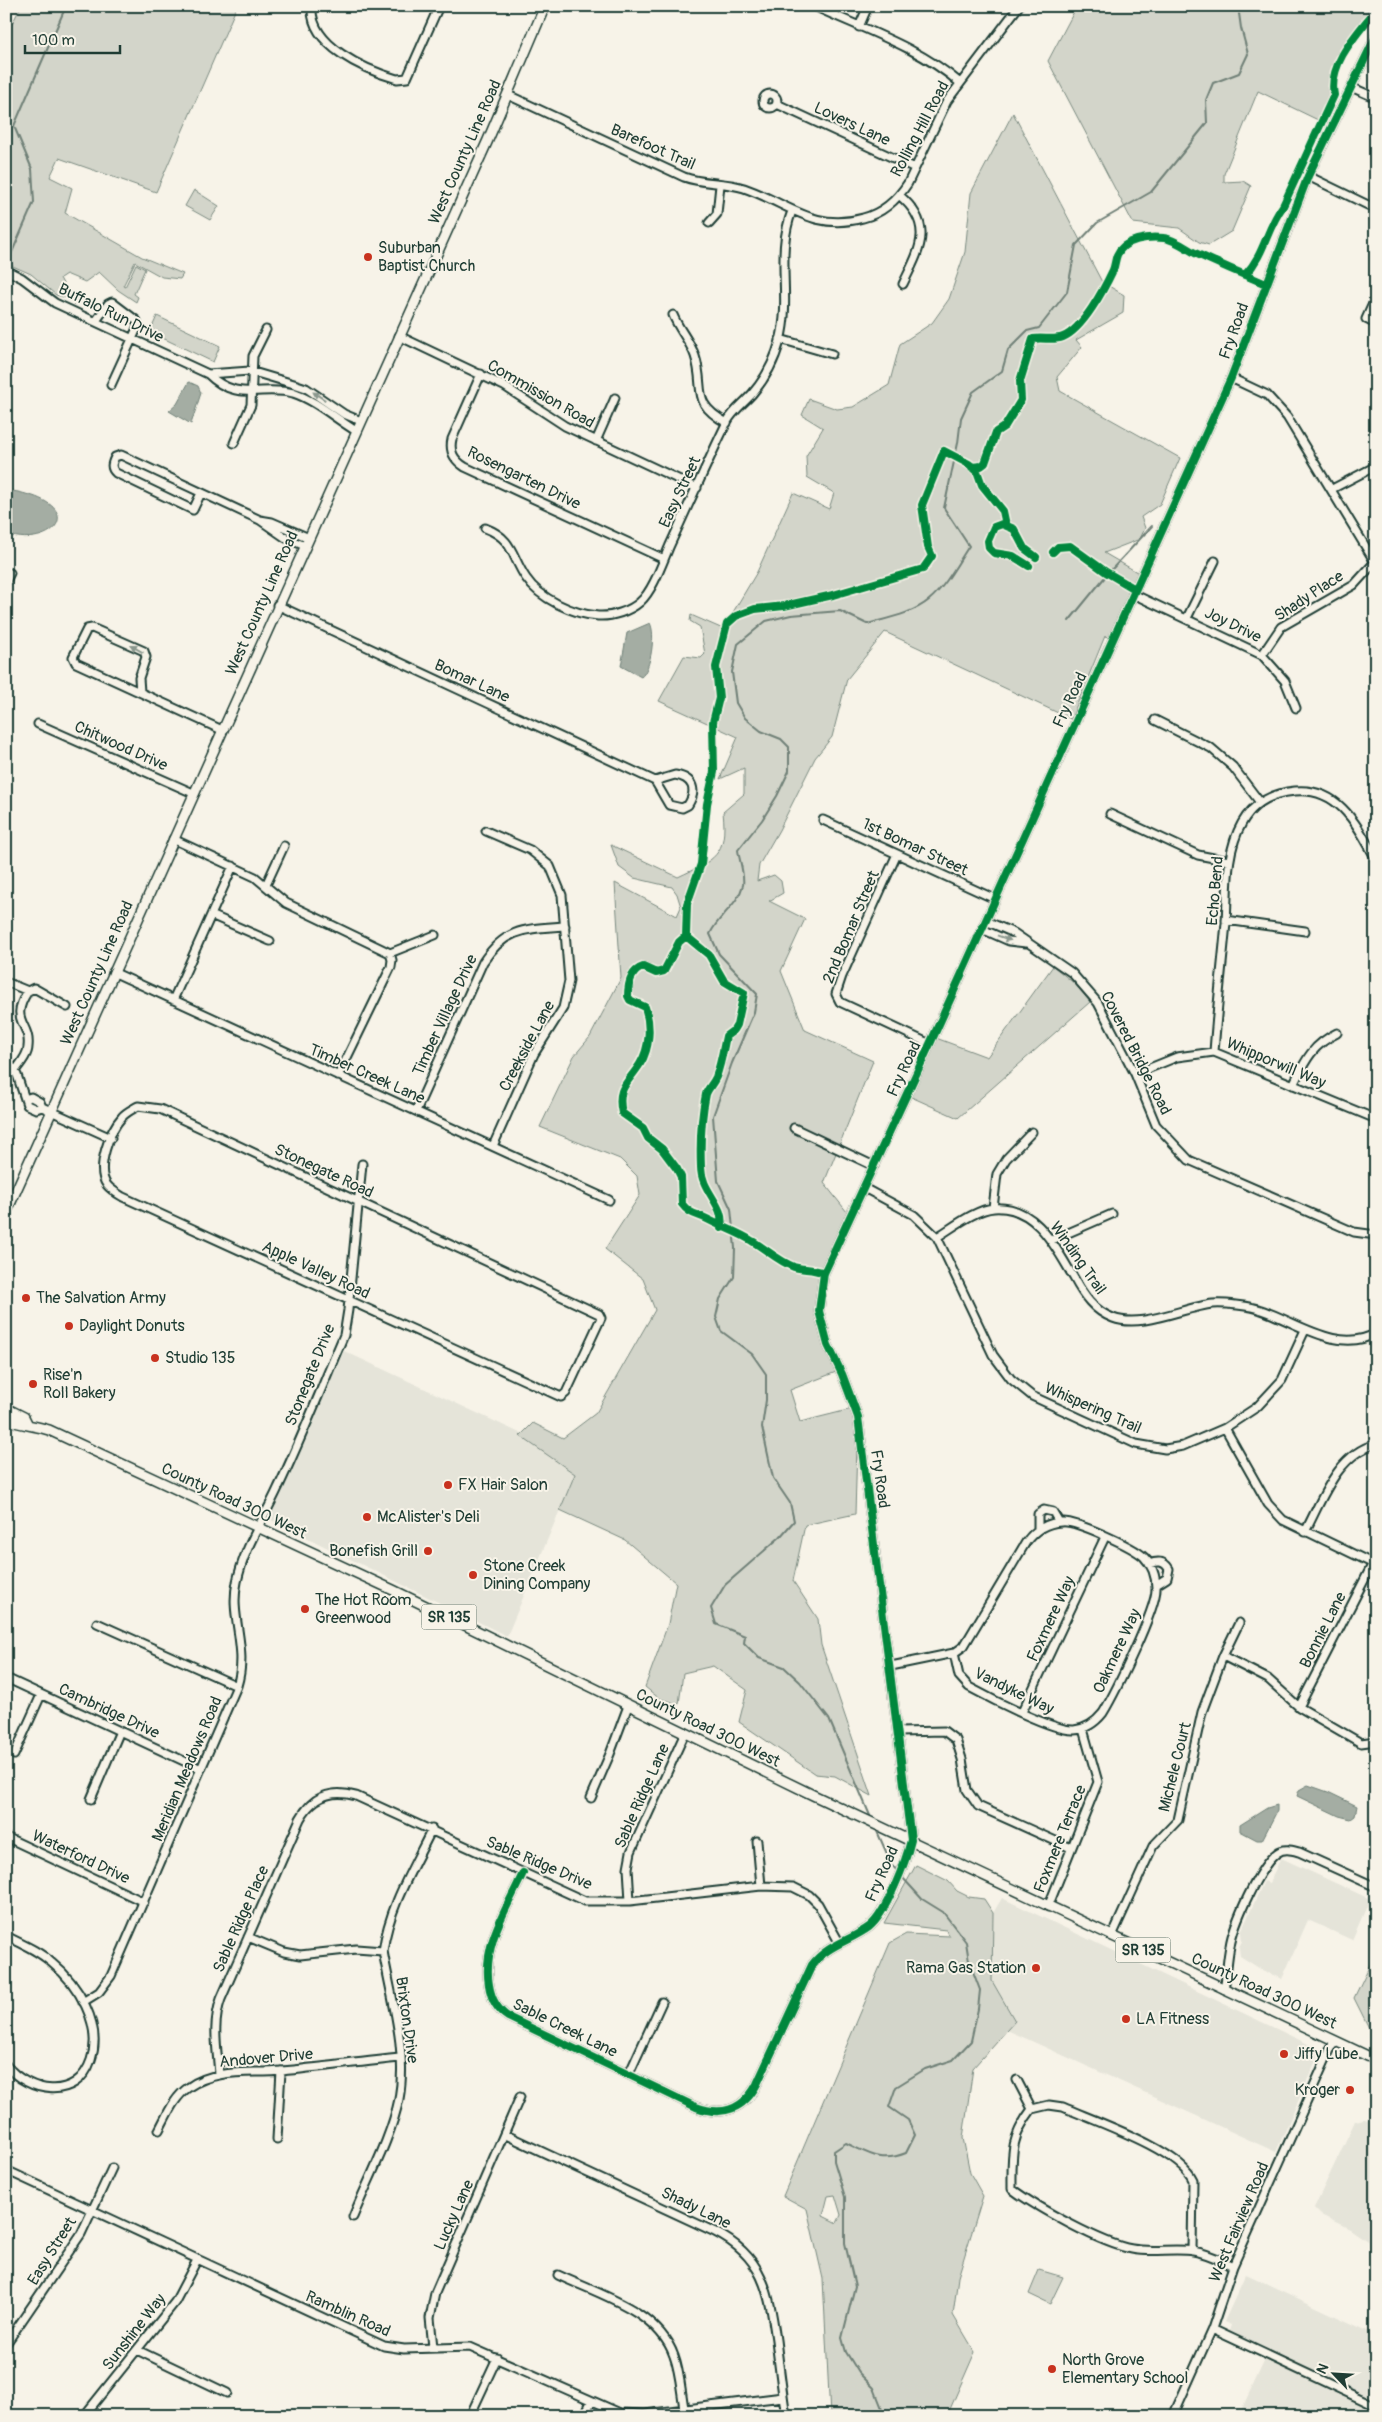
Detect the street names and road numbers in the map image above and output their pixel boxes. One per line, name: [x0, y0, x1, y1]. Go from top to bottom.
street label: West County Line Road: [424, 77, 506, 227]
street label: Rolling Hill Road: [886, 78, 954, 180]
street label: Lovers Lane: [811, 98, 893, 150]
street label: Barefoot Trail: [608, 119, 698, 175]
street label: Buffalo Run Drive: [55, 279, 167, 347]
street label: Fry Road: [1215, 300, 1253, 362]
street label: Commission Road: [484, 355, 598, 433]
street label: Rosengarten Drive: [464, 442, 584, 514]
street label: Easy Street: [655, 453, 705, 531]
street label: West County Line Road: [221, 528, 303, 678]
street label: Shady Place: [1271, 566, 1347, 626]
street label: Joy Drive: [1201, 603, 1265, 647]
street label: Bomar Lane: [431, 655, 513, 707]
street label: Fry Road: [1049, 669, 1091, 731]
street label: Chitwood Drive: [71, 716, 171, 776]
street label: 1st Bomar Street: [859, 814, 972, 881]
street label: Echo Bend: [1202, 855, 1228, 927]
street label: 2nd Bomar Street: [818, 867, 884, 986]
street label: West County Line Road: [56, 898, 138, 1048]
street label: Timber Village Drive: [408, 951, 482, 1079]
street label: Covered Bridge Road: [1096, 988, 1176, 1118]
street label: Creekside Lane: [495, 997, 559, 1095]
street label: Whipporwill Way: [1223, 1033, 1329, 1093]
street label: Fry Road: [883, 1038, 925, 1100]
street label: Timber Creek Lane: [306, 1040, 428, 1109]
street label: Stonegate Road: [271, 1139, 377, 1203]
street label: Winding Trail: [1046, 1218, 1110, 1298]
street label: Apple Valley Road: [259, 1236, 373, 1304]
street label: Stonegate Drive: [280, 1321, 340, 1429]
street label: Whispering Trail: [1041, 1378, 1145, 1438]
street label: Fry Road: [866, 1448, 894, 1510]
street label: County Road 300 West: [158, 1459, 310, 1544]
street label: Foxmere Way: [1022, 1573, 1080, 1665]
street label: Bonnie Lane: [1295, 1589, 1351, 1671]
road number: SR 135: [422, 1604, 476, 1630]
street label: Oakmere Way: [1089, 1605, 1145, 1696]
street label: Vandyke Way: [971, 1663, 1057, 1719]
street label: Cambridge Drive: [55, 1679, 163, 1743]
street label: County Road 300 West: [633, 1684, 784, 1772]
street label: Meridian Meadows Road: [147, 1694, 227, 1844]
street label: Michele Court: [1154, 1720, 1196, 1814]
street label: Sable Ridge Lane: [610, 1741, 674, 1851]
street label: Foxmere Terrace: [1029, 1782, 1091, 1896]
street label: Waterford Drive: [29, 1826, 133, 1888]
street label: Sable Ridge Drive: [483, 1832, 595, 1894]
street label: Fry Road: [861, 1843, 903, 1905]
street label: Sable Ridge Place: [208, 1862, 274, 1976]
road number: SR 135: [1116, 1938, 1170, 1962]
street label: County Road 300 West: [1188, 1949, 1340, 2034]
street label: Brixton Drive: [391, 1975, 423, 2065]
street label: Sable Creek Lane: [509, 1994, 621, 2062]
street label: Andover Drive: [218, 2044, 314, 2072]
street label: West Fairview Road: [1205, 2159, 1273, 2285]
street label: Lucky Lane: [430, 2177, 478, 2253]
street label: Shady Lane: [658, 2183, 734, 2234]
street label: Easy Street: [23, 2213, 81, 2289]
street label: Ramblin Road: [302, 2286, 394, 2342]
street label: Sunshine Way: [98, 2289, 170, 2374]

